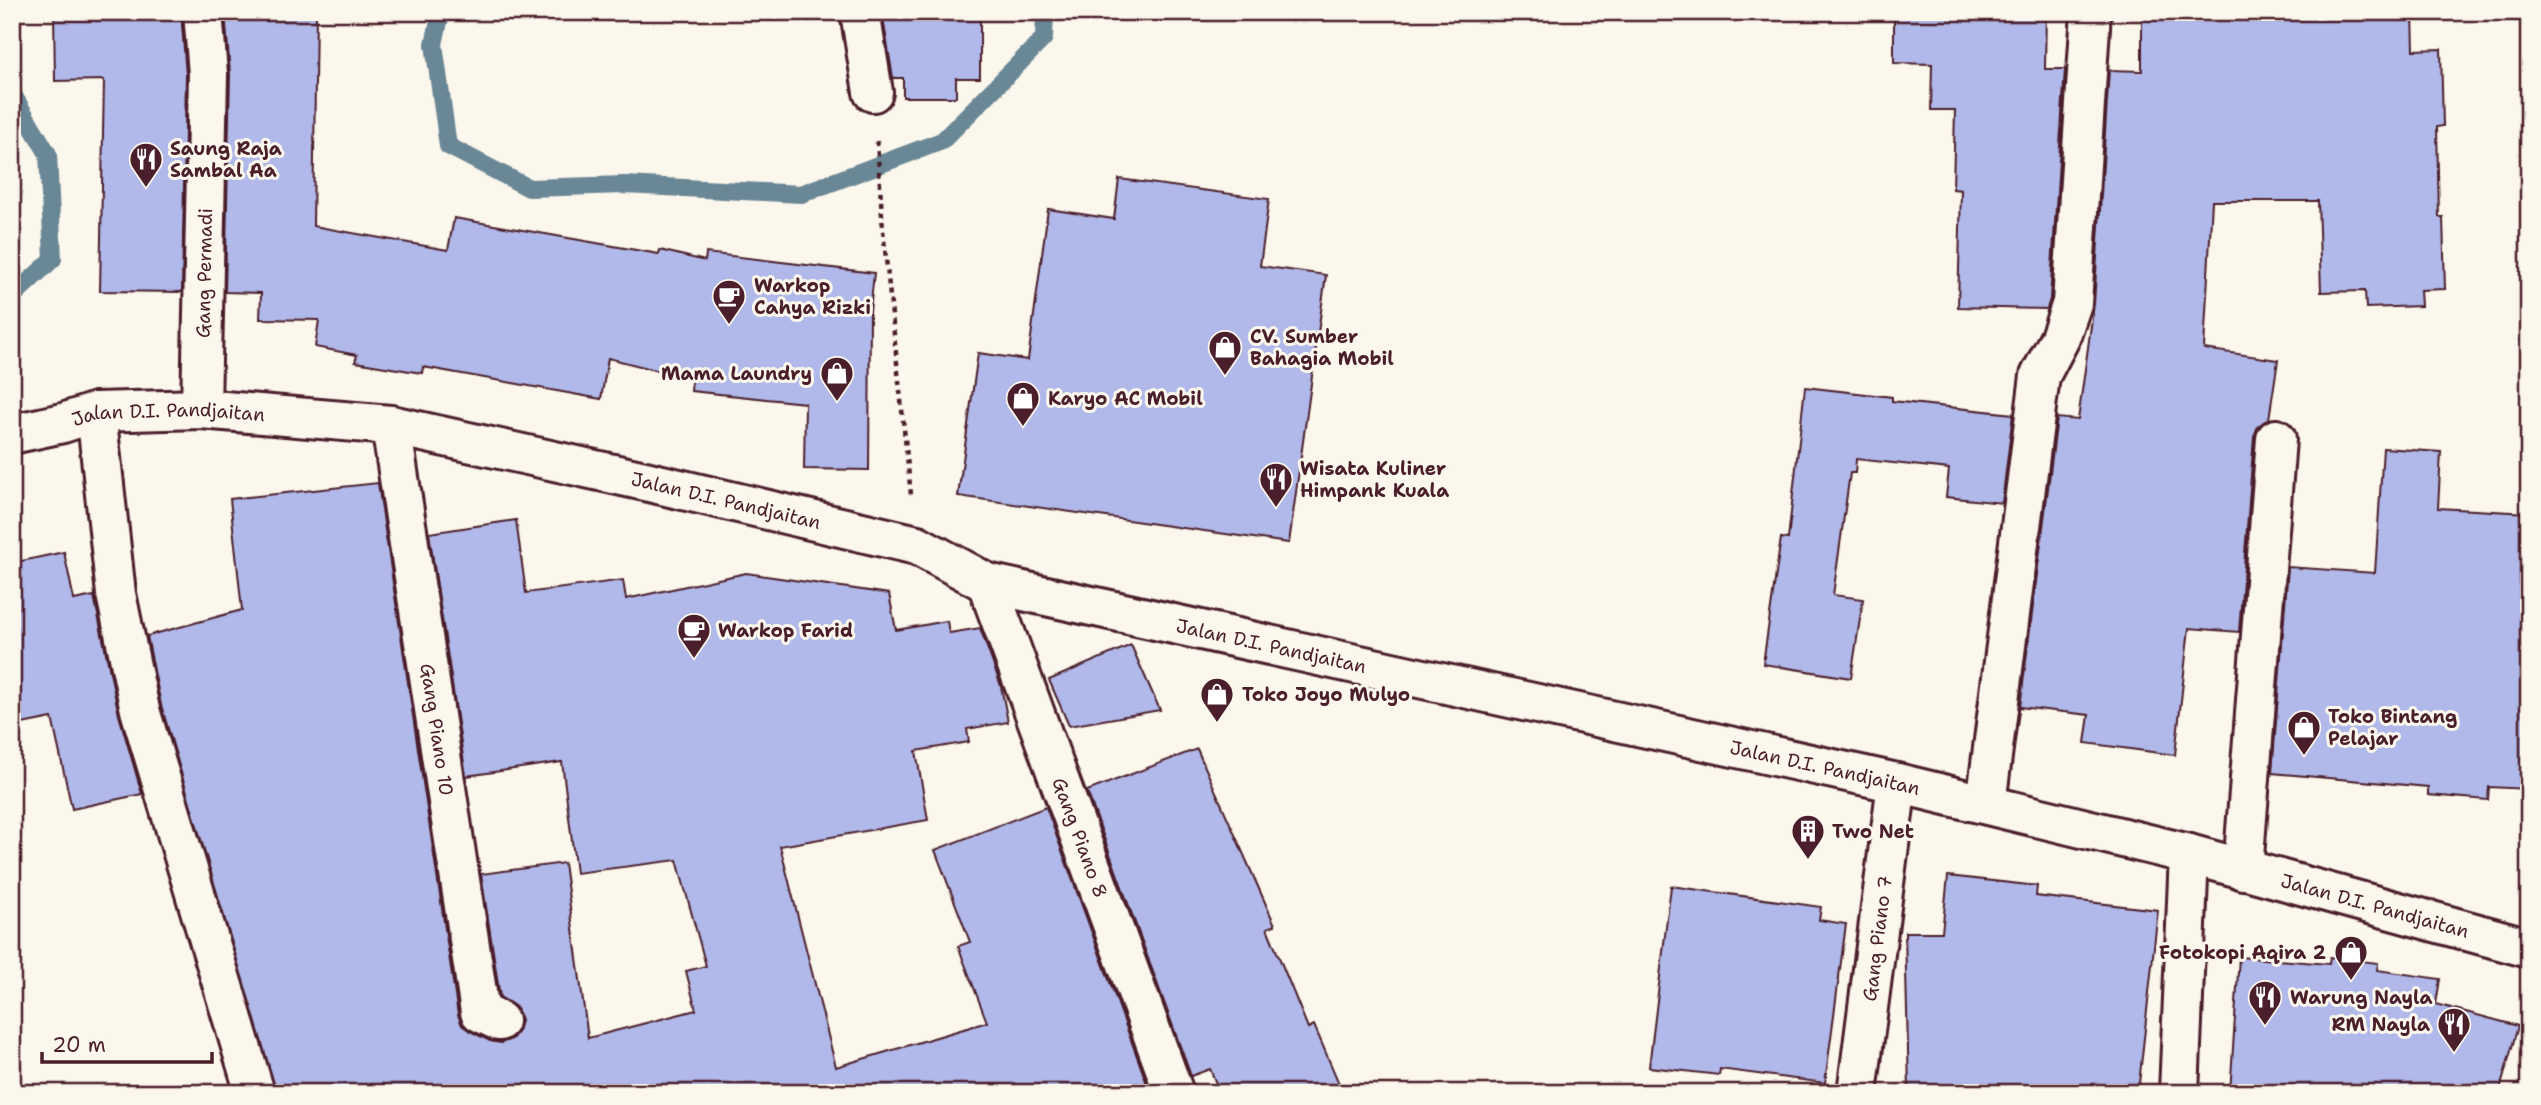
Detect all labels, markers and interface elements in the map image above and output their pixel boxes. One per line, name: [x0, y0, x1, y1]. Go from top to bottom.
place label: Saung Raja Sambal Aa: [170, 136, 282, 183]
restaurant icon: Saung Raja Sambal Aa: [127, 140, 165, 189]
street label: Gang Permadi: [190, 208, 218, 338]
place label: Warkop Cahya Rizki: [754, 273, 871, 320]
cafe icon: Warkop Cahya Rizki: [710, 277, 748, 326]
place label: CV. Sumber Bahagia Mobil: [1250, 324, 1394, 371]
shop icon: CV. Sumber Bahagia Mobil: [1206, 328, 1244, 377]
shop icon: Mama Laundry: [818, 354, 856, 403]
place label: Mama Laundry: [661, 361, 812, 386]
shop icon: Karyo AC Mobil: [1004, 379, 1042, 428]
place label: Karyo AC Mobil: [1048, 386, 1203, 411]
street label: Jalan D.I. Pandjaitan: [68, 396, 266, 432]
place label: Wisata Kuliner Himpank Kuala: [1300, 456, 1449, 503]
restaurant icon: Wisata Kuliner Himpank Kuala: [1257, 460, 1295, 509]
street label: Jalan D.I. Pandjaitan: [629, 466, 823, 534]
cafe icon: Warkop Farid: [675, 611, 713, 660]
street label: Jalan D.I. Pandjaitan: [1174, 612, 1369, 679]
place label: Warkop Farid: [718, 618, 853, 643]
street label: Gang Piano 10: [415, 661, 460, 798]
shop icon: Toko Joyo Mulyo: [1198, 675, 1236, 724]
place label: Toko Joyo Mulyo: [1242, 682, 1410, 707]
place label: Toko Bintang Pelajar: [2328, 704, 2457, 751]
shop icon: Toko Bintang Pelajar: [2285, 708, 2323, 757]
street label: Jalan D.I. Pandjaitan: [1728, 734, 1923, 801]
street label: Gang Piano 8: [1047, 774, 1114, 901]
building icon: Two Net: [1789, 812, 1827, 861]
place label: Two Net: [1832, 819, 1914, 844]
street label: Jalan D.I. Pandjaitan: [2278, 867, 2472, 943]
street label: Gang Piano 7: [1856, 874, 1897, 1003]
shop icon: Fotokopi Aqira 2: [2332, 933, 2370, 982]
place label: Fotokopi Aqira 2: [2159, 940, 2326, 965]
restaurant icon: Warung Nayla: [2246, 978, 2284, 1027]
place label: Warung Nayla: [2290, 985, 2433, 1010]
restaurant icon: RM Nayla: [2435, 1005, 2473, 1054]
place label: RM Nayla: [2331, 1012, 2430, 1037]
scale bar: [42, 1021, 212, 1065]
text: 20 m: [52, 1031, 106, 1059]

